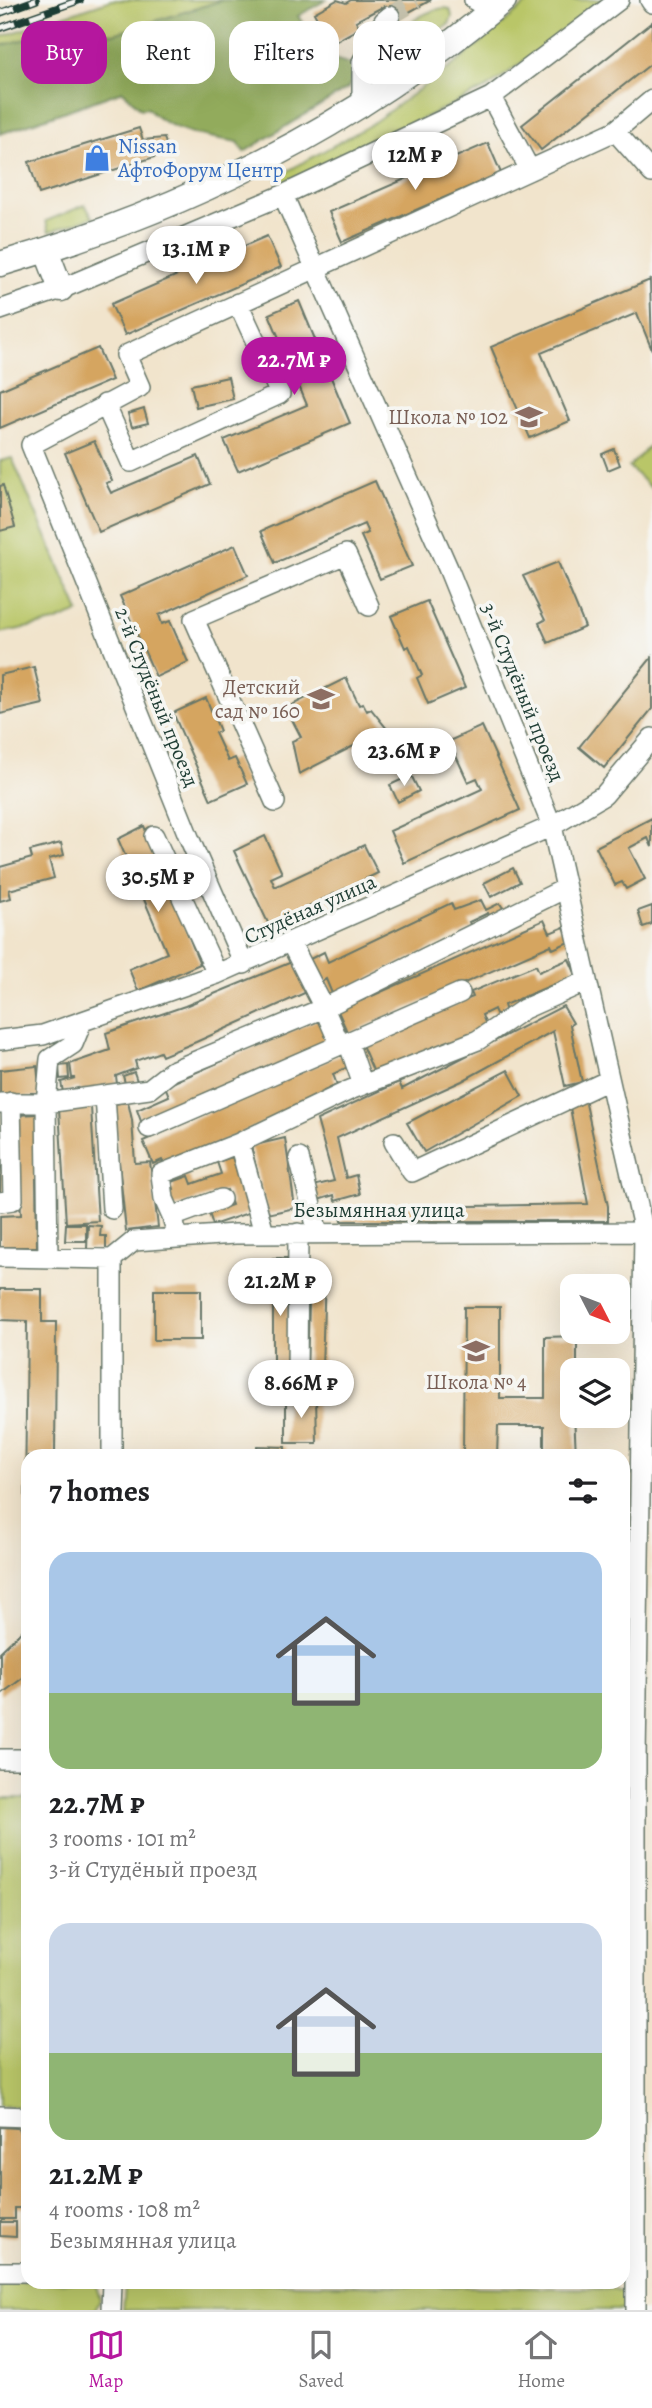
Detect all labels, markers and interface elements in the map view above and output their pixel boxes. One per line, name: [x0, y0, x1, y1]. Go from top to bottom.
chip: Buy: [21, 21, 107, 84]
chip: Rent: [121, 21, 215, 84]
chip: Filters: [229, 21, 339, 84]
chip: New: [353, 21, 445, 84]
place label: Nissan АфтоФорум Центр: [117, 132, 284, 184]
pin: 12M ₽: [366, 132, 464, 192]
text: 12M ₽: [388, 139, 442, 170]
shop icon: Nissan АфтоФорум Центр: [82, 143, 112, 173]
pin: 13.1M ₽: [131, 226, 261, 286]
text: 13.1M ₽: [162, 233, 230, 264]
pin: 22.7M ₽: [229, 338, 359, 397]
text: 22.7M ₽: [257, 344, 331, 375]
school or university icon: Школа № 102: [514, 402, 544, 432]
place label: Школа № 102: [388, 403, 508, 431]
street label: 3-й Студёный проезд: [474, 599, 572, 785]
street label: 2-й Студёный проезд: [108, 603, 206, 791]
place label: Детский сад № 160: [215, 673, 300, 725]
school or university icon: Детский сад № 160: [306, 684, 336, 714]
pin: 23.6M ₽: [339, 728, 469, 788]
text: 23.6M ₽: [367, 735, 441, 766]
pin: 30.5M ₽: [93, 855, 223, 914]
text: 30.5M ₽: [122, 861, 194, 892]
street label: Студёная улица: [240, 867, 381, 951]
street label: Безымянная улица: [293, 1196, 465, 1224]
pin: 21.2M ₽: [215, 1258, 345, 1318]
text: 21.2M ₽: [244, 1265, 316, 1296]
north arrow: [560, 1274, 630, 1344]
map controls: [560, 1274, 630, 1428]
school or university icon: Школа № 4: [461, 1336, 491, 1366]
button: layers: [560, 1358, 630, 1428]
pin: 8.66M ₽: [236, 1360, 366, 1420]
text: 8.66M ₽: [264, 1367, 338, 1398]
place label: Школа № 4: [425, 1368, 527, 1396]
text: 7 homes: [49, 1471, 150, 1511]
icon: filters: [564, 1472, 602, 1510]
icon: home: [263, 1598, 389, 1724]
text: 22.7M ₽: [49, 1783, 145, 1823]
text: 3 rooms · 101 m²: [49, 1823, 196, 1854]
text: 3-й Студёный проезд: [49, 1854, 257, 1885]
icon: home: [263, 1969, 389, 2095]
text: 21.2M ₽: [49, 2154, 143, 2194]
text: 4 rooms · 108 m²: [49, 2194, 200, 2225]
text: Безымянная улица: [49, 2225, 237, 2256]
tab: Map: [87, 2326, 125, 2394]
tab: Saved: [299, 2326, 344, 2394]
tab: Home: [517, 2326, 565, 2394]

